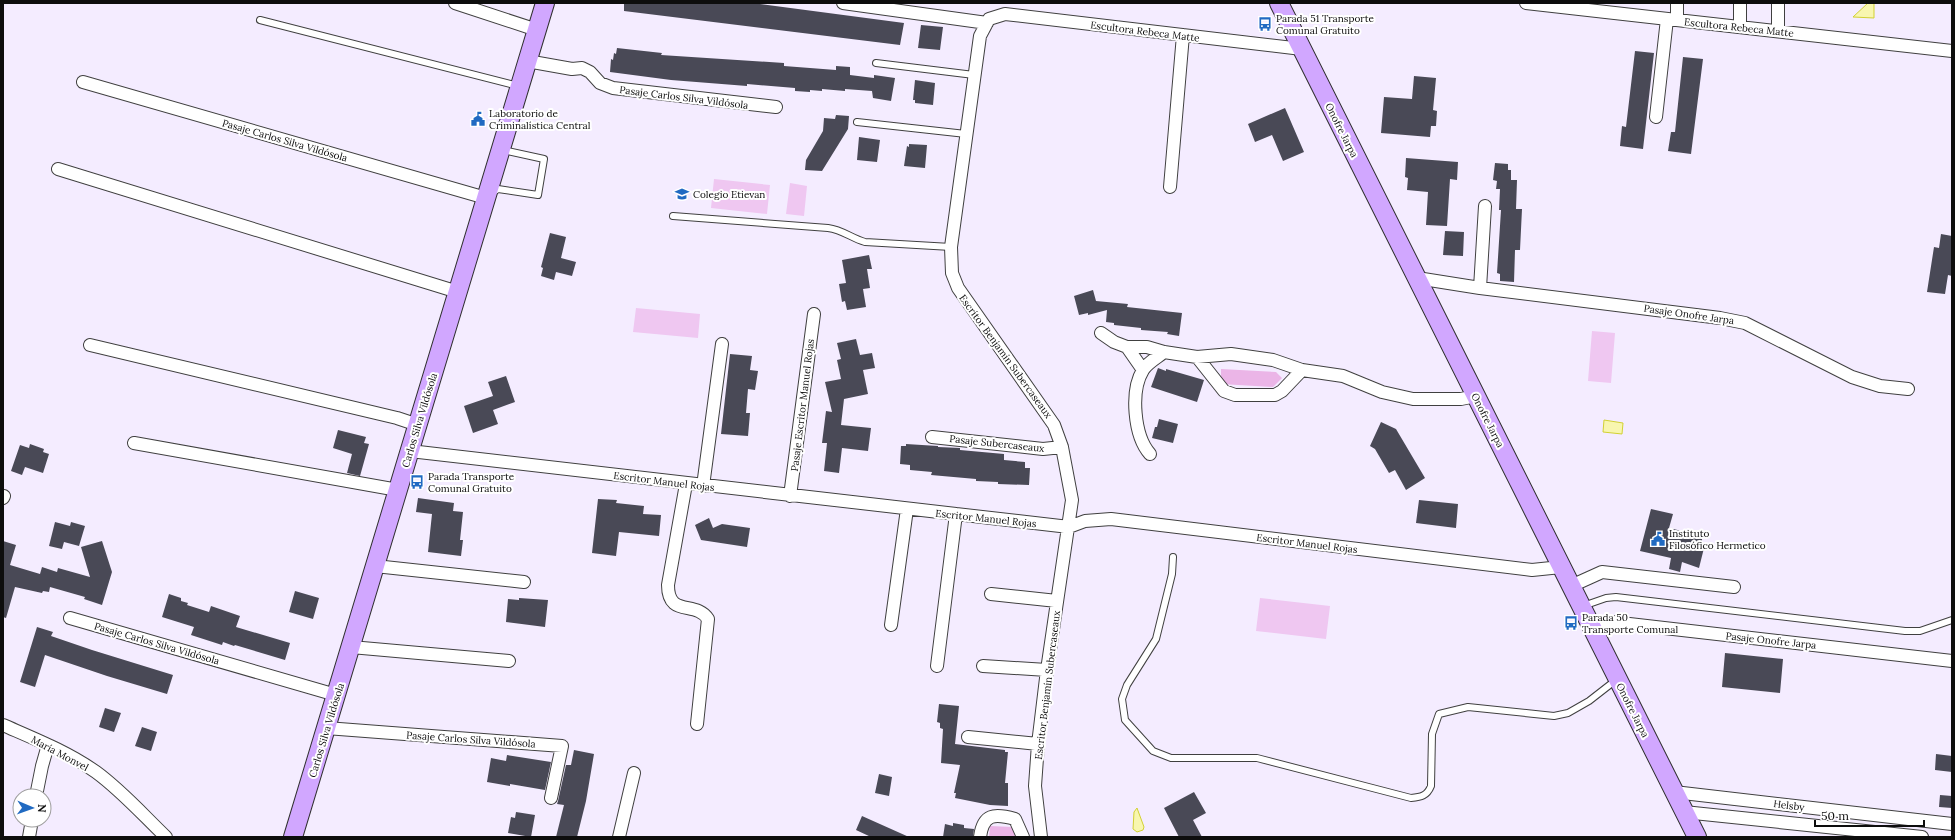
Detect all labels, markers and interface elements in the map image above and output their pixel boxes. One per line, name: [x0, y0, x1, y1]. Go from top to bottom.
place label: Parada 51 Transporte Comunal Gratuito: [1276, 12, 1375, 37]
street label: Escultora Rebeca Matte: [1684, 15, 1795, 40]
bus stop icon: Parada 51 Transporte Comunal Gratuito: [1257, 16, 1273, 32]
street label: Escultora Rebeca Matte: [1090, 18, 1201, 45]
street label: Pasaje Carlos Silva Vildósola: [619, 83, 749, 112]
street label: Onofre Jarpa: [1322, 101, 1361, 160]
place label: Laboratorio de Criminalística Central: [489, 107, 591, 132]
public building icon: Laboratorio de Criminalística Central: [470, 111, 486, 127]
street label: Pasaje Carlos Silva Vildósola: [221, 116, 349, 165]
school or university icon: Colegio Etievan: [674, 186, 690, 202]
place label: Colegio Etievan: [693, 188, 765, 201]
street label: Escritor Benjamín Subercaseaux: [956, 292, 1055, 421]
street label: Pasaje Onofre Jarpa: [1643, 302, 1735, 327]
street label: Pasaje Escritor Manuel Rojas: [788, 338, 817, 472]
street label: Carlos Silva Vildósola: [399, 371, 440, 469]
street label: Onofre Jarpa: [1468, 391, 1507, 450]
street label: Pasaje Subercaseaux: [949, 432, 1046, 455]
street label: Escritor Manuel Rojas: [613, 469, 716, 494]
place label: Parada Transporte Comunal Gratuito: [428, 470, 515, 495]
bus stop icon: Parada Transporte Comunal Gratuito: [409, 474, 425, 490]
street label: Escritor Manuel Rojas: [935, 507, 1038, 530]
place label: Instituto Filosófico Hermetico: [1669, 527, 1766, 552]
street label: Escritor Manuel Rojas: [1256, 531, 1359, 556]
public building icon: Instituto Filosófico Hermetico: [1650, 531, 1666, 547]
street label: Escritor Benjamín Subercaseaux: [1032, 609, 1063, 760]
place label: Parada 50 Transporte Comunal: [1582, 611, 1678, 636]
bus stop icon: Parada 50 Transporte Comunal: [1563, 615, 1579, 631]
street label: Pasaje Carlos Silva Vildósola: [93, 619, 221, 668]
street label: Pasaje Onofre Jarpa: [1725, 629, 1817, 652]
street label: Carlos Silva Vildósola: [306, 681, 347, 779]
street label: Onofre Jarpa: [1613, 681, 1652, 740]
street label: Pasaje Carlos Silva Vildósola: [406, 728, 536, 751]
street label: María Monvel: [29, 733, 91, 774]
north arrow: [12, 788, 52, 828]
street label: Helsby: [1773, 797, 1806, 814]
scale bar: [1815, 802, 1924, 828]
text: N: [35, 804, 49, 813]
text: 50 m: [1821, 808, 1849, 823]

